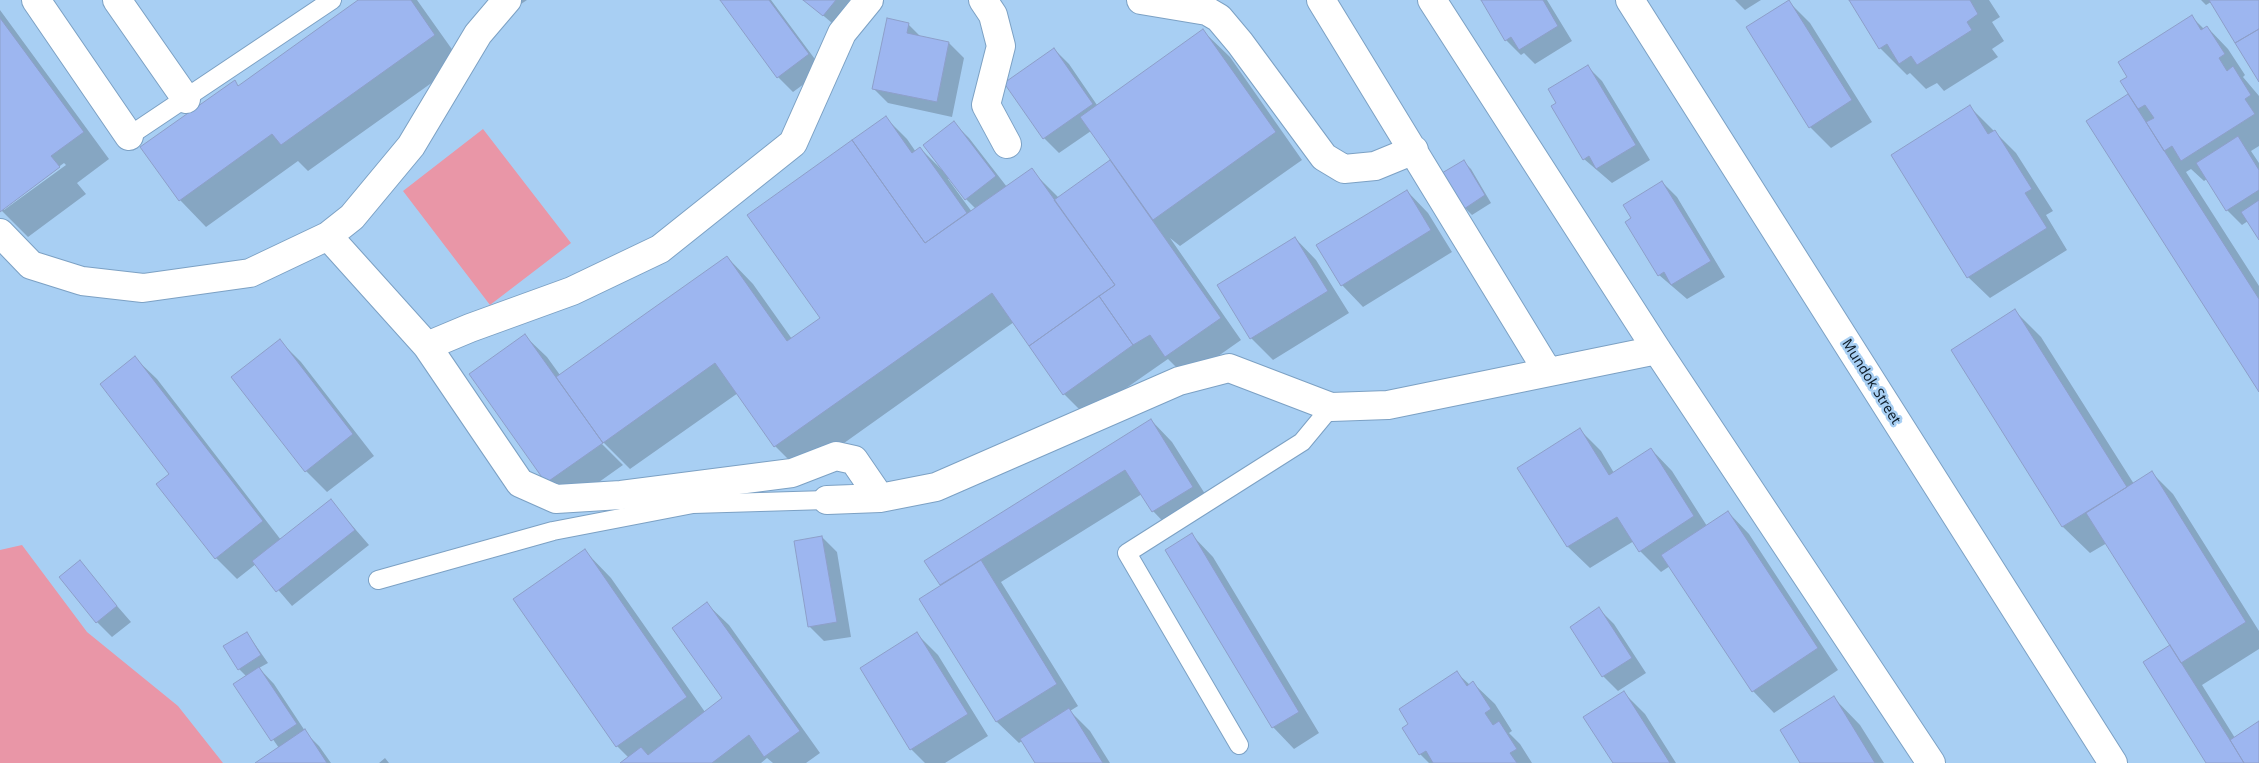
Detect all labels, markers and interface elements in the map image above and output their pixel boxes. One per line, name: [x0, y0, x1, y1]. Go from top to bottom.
street label: Mundok Street: [1838, 336, 1904, 428]

